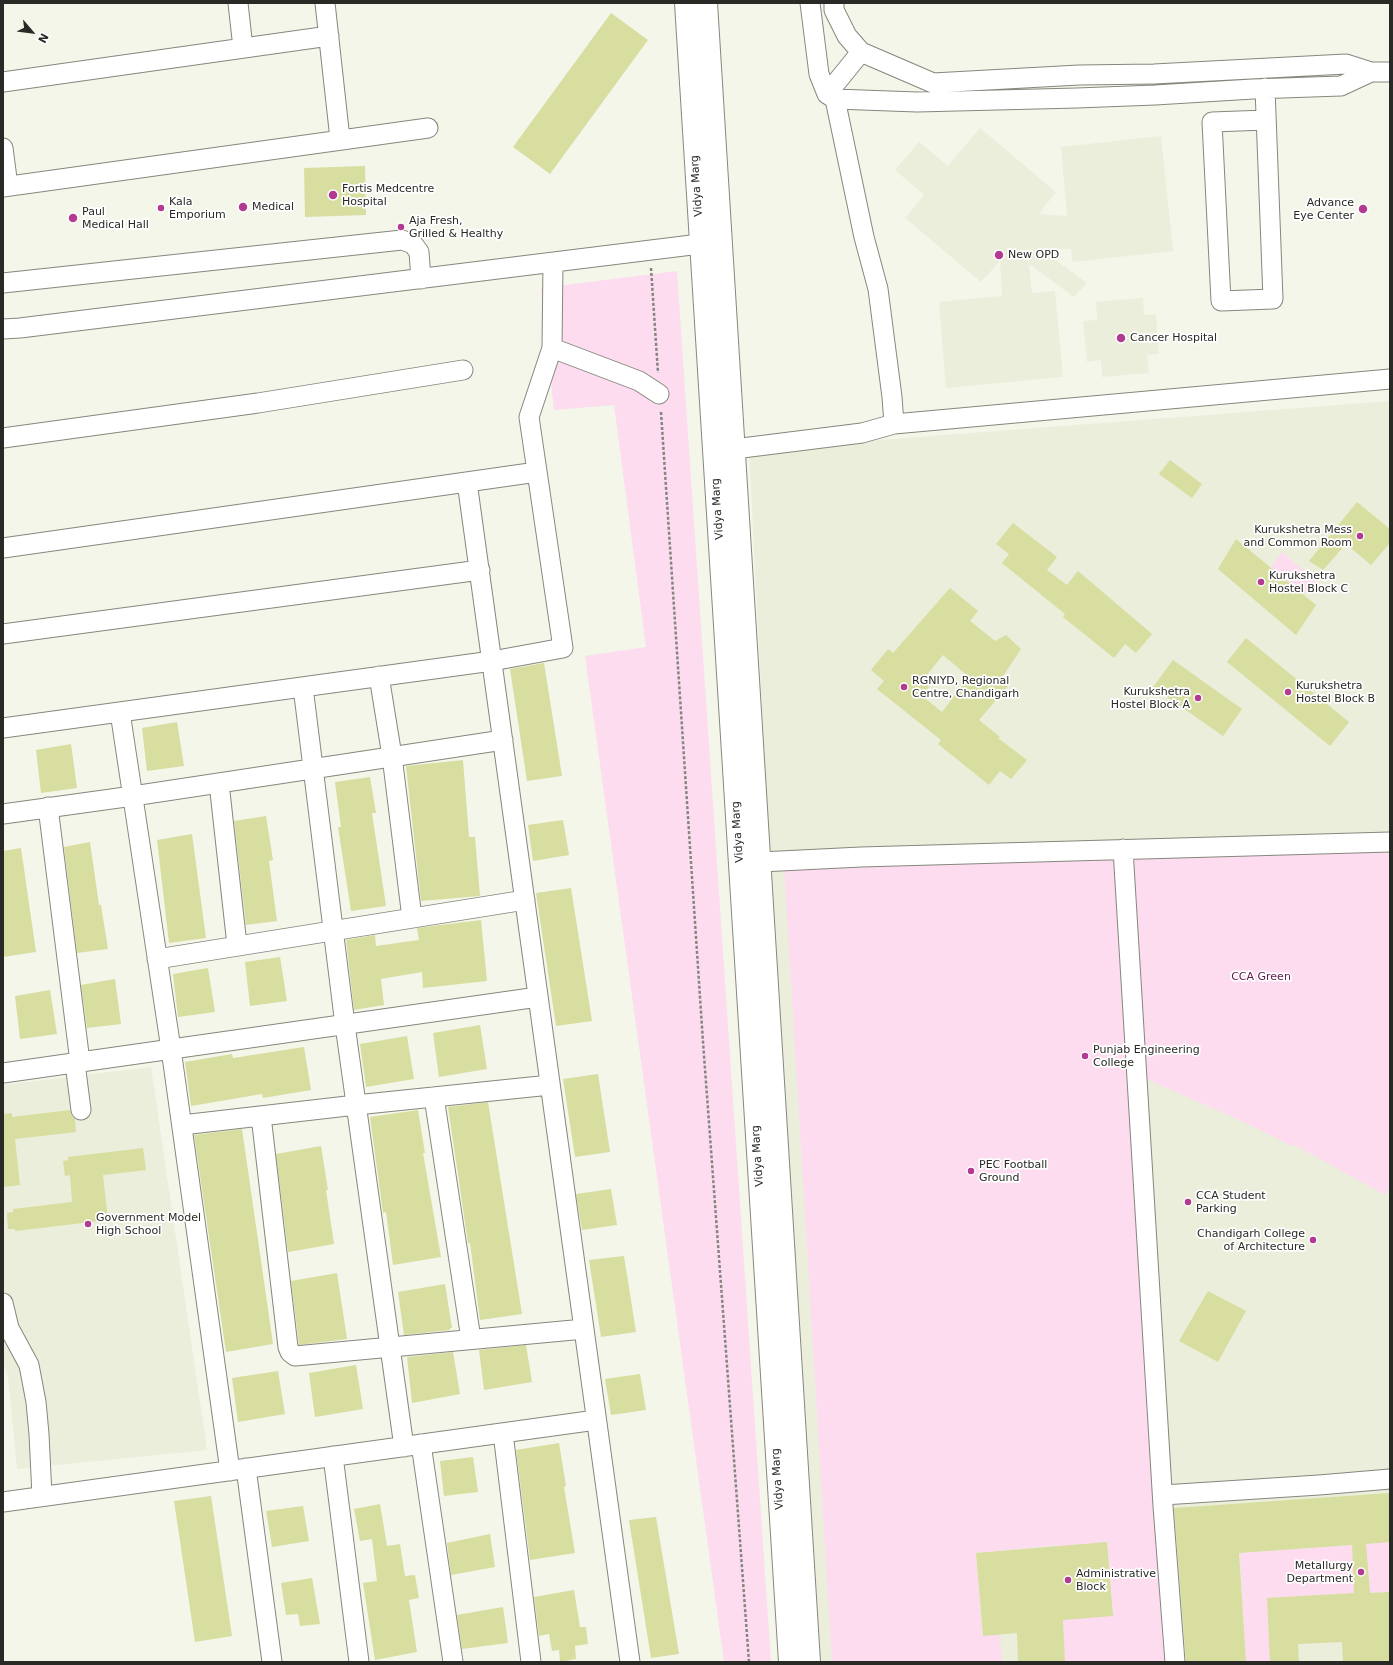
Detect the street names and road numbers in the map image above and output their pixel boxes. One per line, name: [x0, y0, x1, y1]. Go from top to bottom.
street label: Vidya Marg: [688, 155, 706, 217]
street label: Vidya Marg: [709, 478, 727, 540]
street label: Vidya Marg: [729, 801, 747, 863]
street label: Vidya Marg: [749, 1125, 767, 1187]
street label: Vidya Marg: [769, 1448, 787, 1510]

